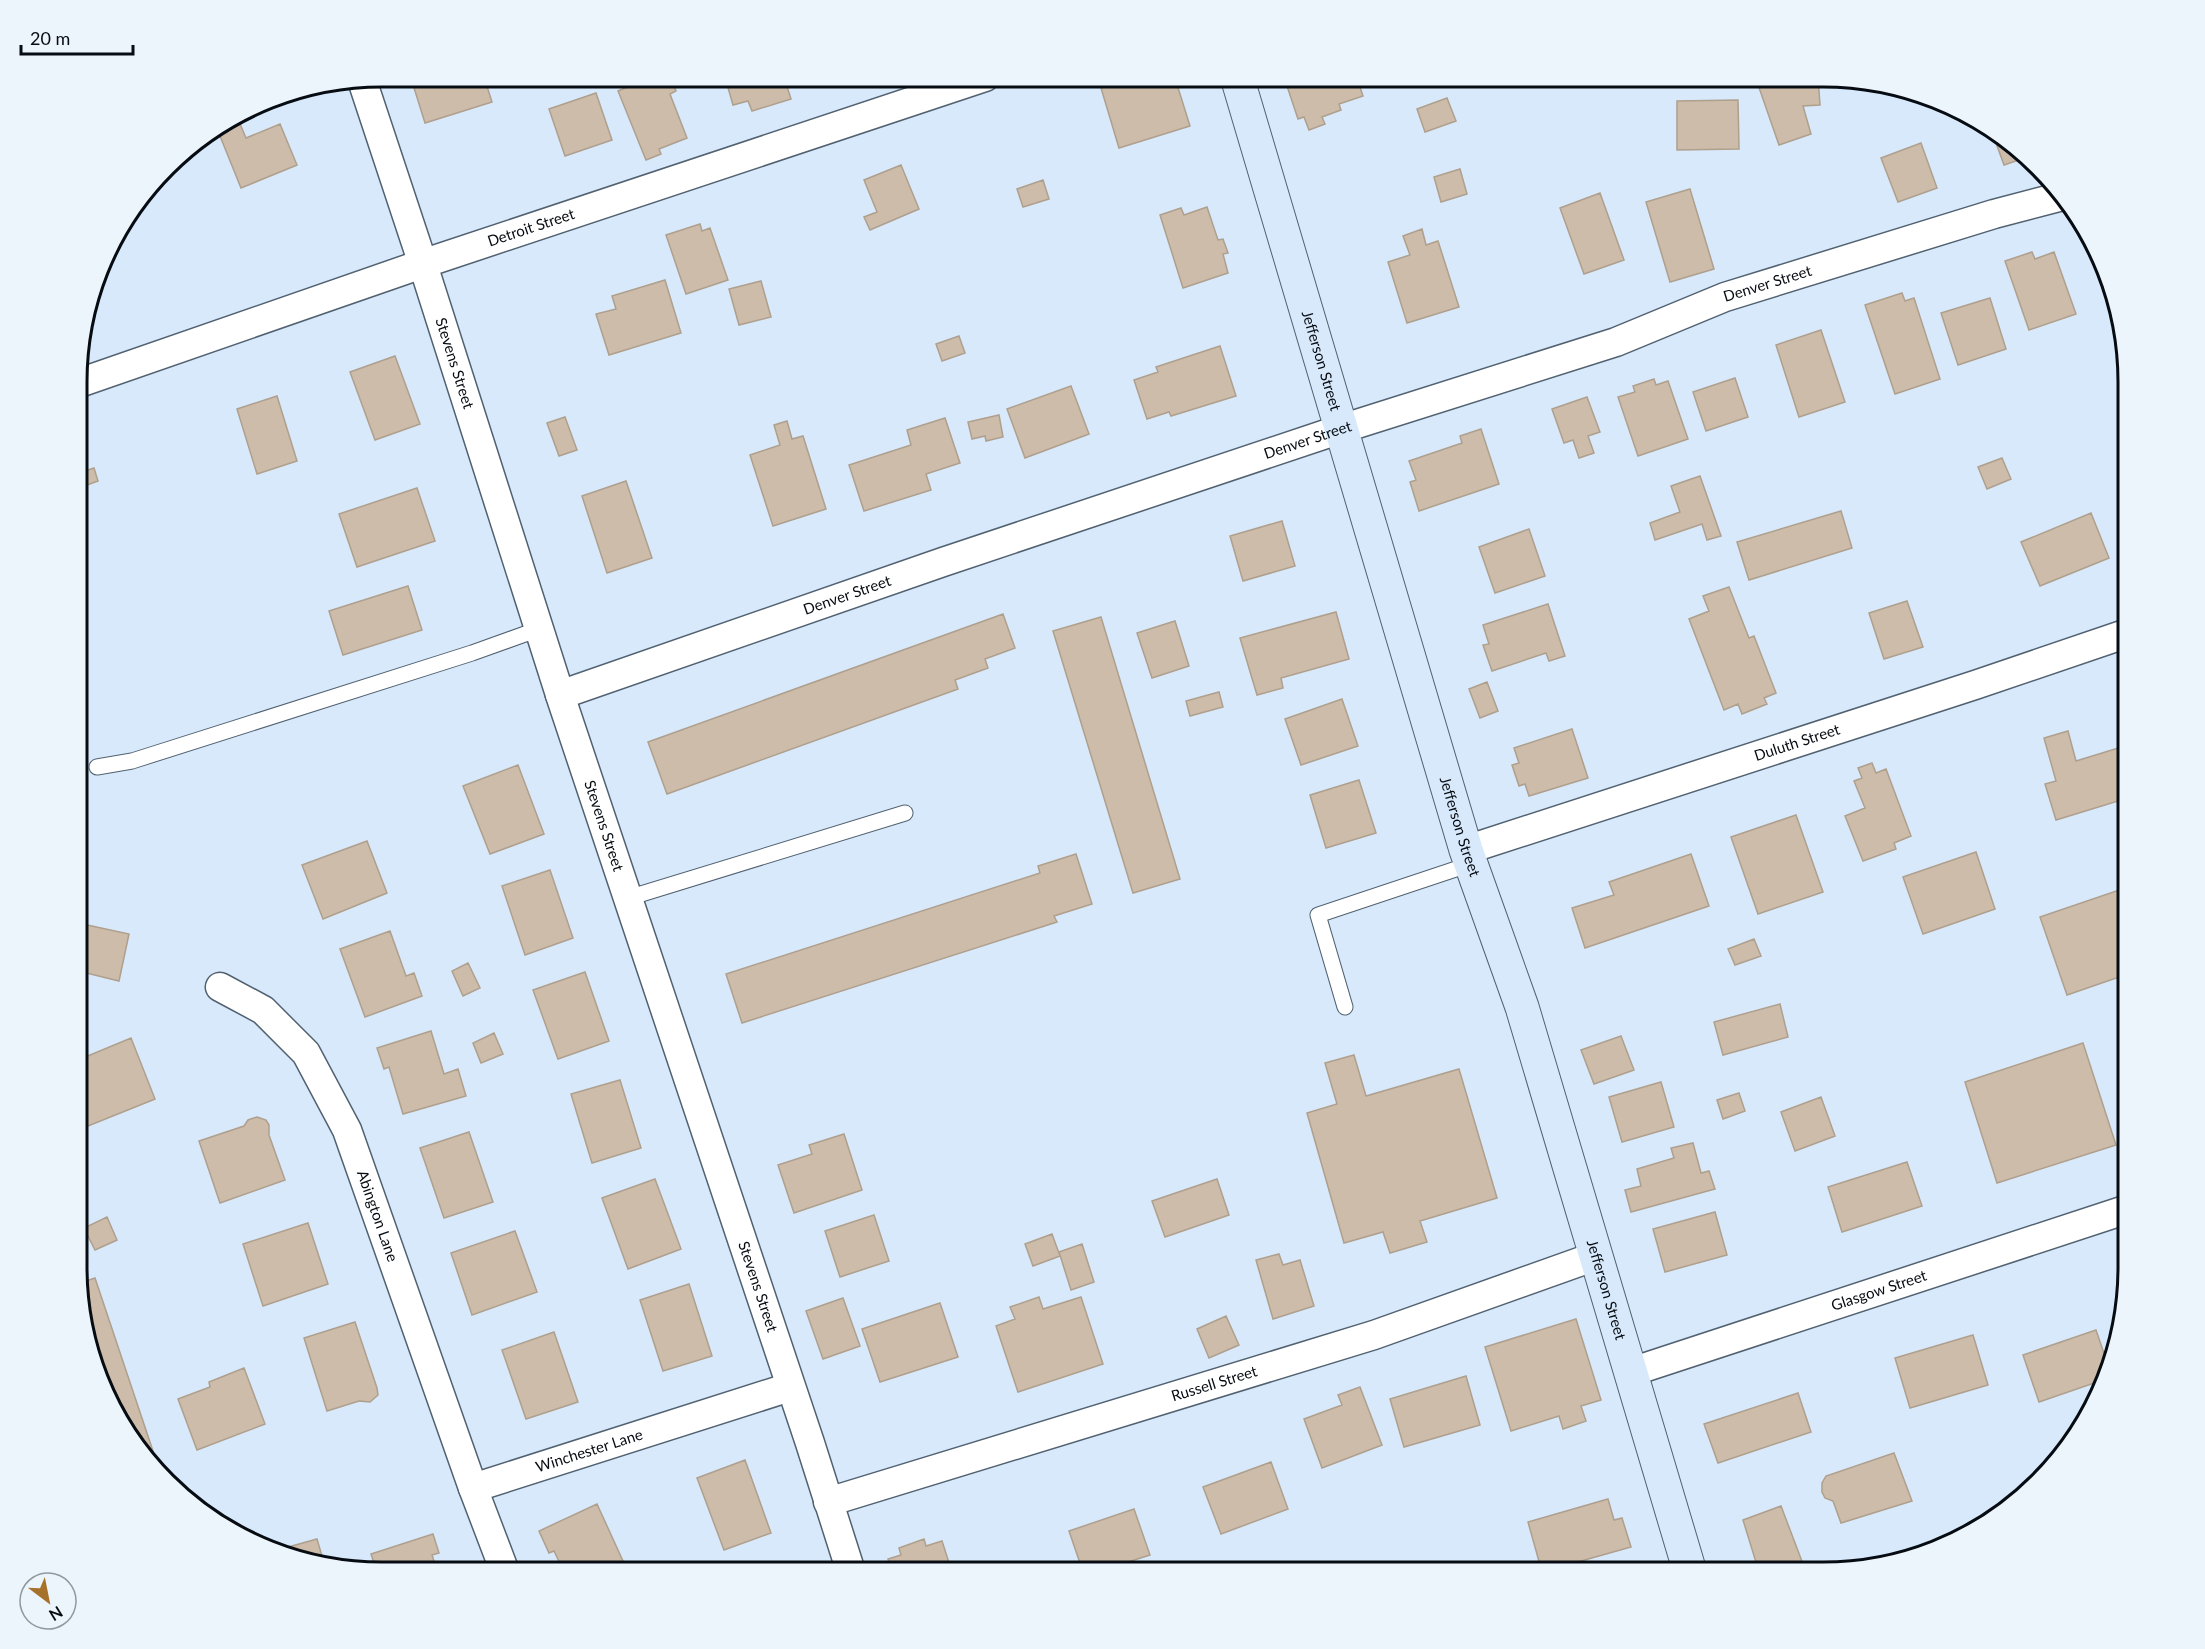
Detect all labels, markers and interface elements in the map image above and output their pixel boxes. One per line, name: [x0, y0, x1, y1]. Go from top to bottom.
scale bar: [21, 18, 134, 56]
text: 20 m: [30, 27, 70, 49]
street label: Detroit Street: [485, 204, 577, 250]
street label: Denver Street: [1721, 261, 1814, 305]
street label: Jefferson Street: [1299, 308, 1346, 413]
street label: Stevens Street: [432, 315, 478, 411]
street label: Denver Street: [1261, 416, 1354, 462]
street label: Denver Street: [801, 571, 894, 618]
street label: Duluth Street: [1752, 719, 1842, 764]
street label: Jefferson Street: [1437, 774, 1485, 879]
street label: Stevens Street: [581, 778, 628, 874]
street label: Abington Lane: [354, 1167, 403, 1264]
street label: Jefferson Street: [1584, 1237, 1631, 1342]
street label: Stevens Street: [735, 1239, 782, 1335]
street label: Glasgow Street: [1829, 1265, 1929, 1314]
street label: Russell Street: [1169, 1361, 1260, 1404]
street label: Winchester Lane: [533, 1425, 645, 1475]
north arrow: [18, 1571, 78, 1631]
text: N: [46, 1603, 66, 1625]

